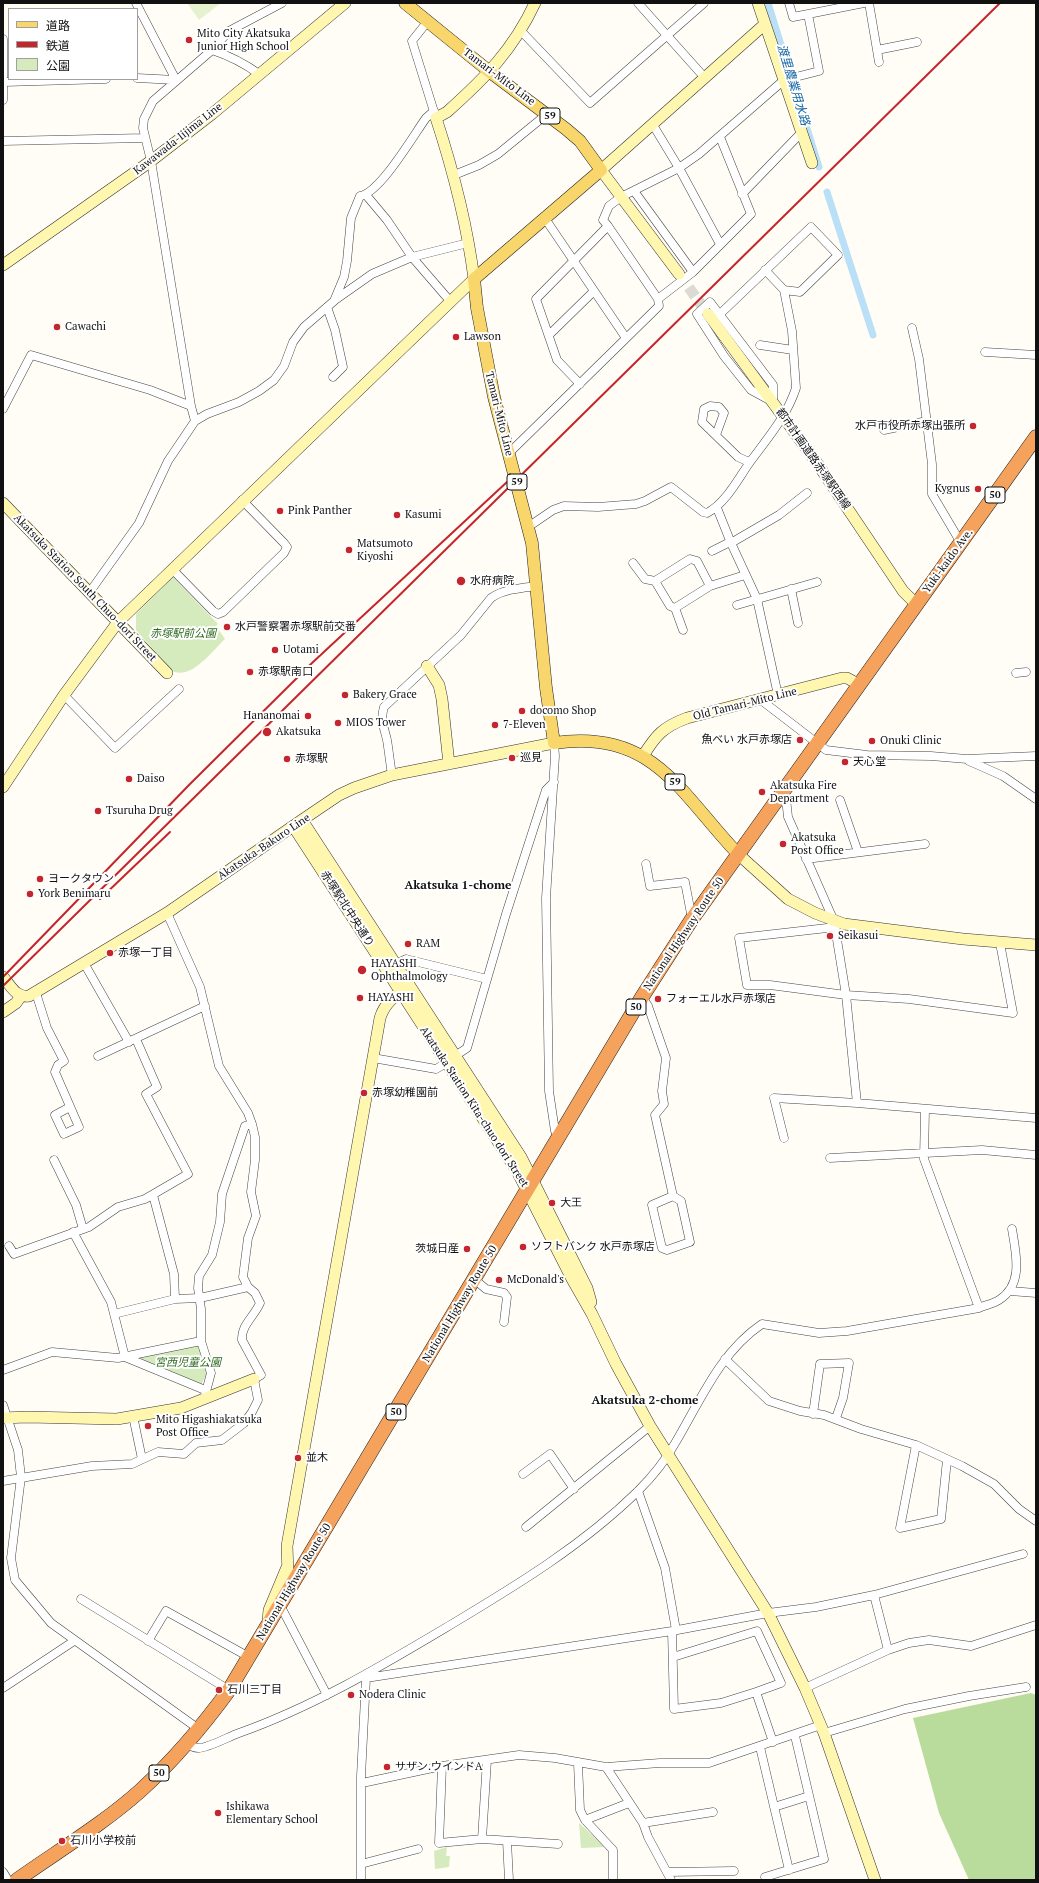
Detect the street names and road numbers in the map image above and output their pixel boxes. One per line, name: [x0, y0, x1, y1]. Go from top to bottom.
street label: Tamari-Mito Line: [461, 46, 537, 108]
street label: Kawawada-Iijima Line: [131, 100, 225, 178]
road number: 59: [540, 108, 560, 124]
street label: Tamari-Mito Line: [482, 370, 516, 458]
street label: 都市計画道路赤塚駅西線: [773, 406, 853, 512]
road number: 59: [507, 474, 527, 490]
road number: 50: [985, 487, 1005, 503]
street label: Akatsuka Station South Chuo-dori Street: [11, 512, 159, 664]
street label: Yuki-kaido Ave.: [920, 526, 976, 596]
street label: Old Tamari-Mito Line: [692, 685, 798, 723]
road number: 59: [665, 774, 685, 790]
street label: Akatsuka-Bakuro Line: [215, 811, 313, 883]
street label: 赤塚駅北中央通り: [318, 869, 376, 949]
street label: National Highway Route 50: [641, 875, 727, 993]
road number: 50: [626, 999, 646, 1015]
street label: Akatsuka Station Kita-chuo dori Street: [417, 1024, 531, 1190]
street label: National Highway Route 50: [420, 1243, 500, 1365]
road number: 50: [386, 1404, 406, 1420]
street label: National Highway Route 50: [254, 1521, 334, 1643]
road number: 50: [149, 1765, 169, 1781]

